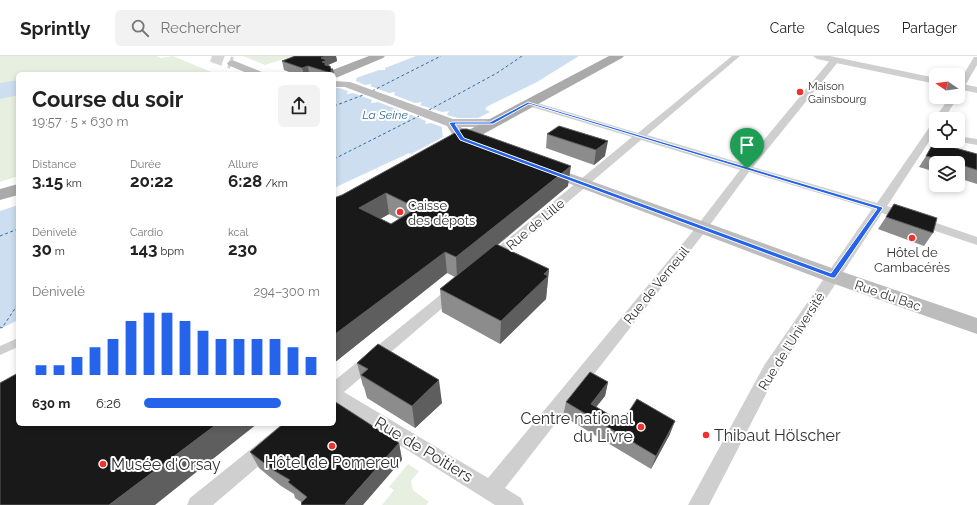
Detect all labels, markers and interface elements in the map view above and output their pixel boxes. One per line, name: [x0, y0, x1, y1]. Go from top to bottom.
search box: [115, 10, 395, 46]
text: Sprintly: [20, 17, 91, 39]
icon: search: [129, 17, 151, 39]
text: Rechercher: [161, 19, 241, 37]
text: Carte: [770, 20, 805, 36]
text: Calques: [827, 20, 880, 36]
text: Partager: [902, 20, 957, 36]
north arrow: [929, 68, 965, 104]
map controls: [929, 68, 965, 192]
place label: Maison Gainsbourg: [808, 80, 866, 106]
button: share: [278, 85, 320, 127]
text: Course du soir: [32, 86, 183, 112]
marker: Maison Gainsbourg: [795, 87, 805, 97]
water label: La Seine: [362, 108, 408, 122]
button: locate: [929, 112, 965, 148]
text: 19:57 · 5 × 630 m: [32, 114, 128, 129]
pin: [730, 128, 764, 169]
icon: arrive: [736, 134, 758, 156]
button: layers: [929, 156, 965, 192]
text: Distance: [32, 158, 76, 171]
text: Durée: [130, 158, 161, 171]
text: Allure: [228, 158, 258, 171]
text: 3.15: [32, 171, 63, 191]
text: 20:22: [130, 171, 173, 191]
text: 6:28: [228, 171, 262, 191]
text: km: [63, 177, 82, 190]
text: /km: [262, 177, 288, 190]
street label: Rue de Lille: [503, 196, 568, 253]
place label: Caisse des dépots: [408, 198, 475, 228]
marker: Caisse des dépots: [395, 207, 405, 217]
text: Dénivelé: [32, 226, 77, 239]
text: Cardio: [130, 226, 163, 239]
text: kcal: [228, 226, 249, 239]
marker: Hôtel de Cambacérès: [907, 233, 917, 243]
text: 30: [32, 239, 52, 259]
text: 143: [130, 239, 158, 259]
text: 230: [228, 239, 258, 259]
street label: Rue de Verneuil: [621, 243, 692, 327]
text: m: [52, 245, 65, 258]
text: bpm: [158, 245, 184, 258]
place label: Hôtel de Cambacérès: [874, 245, 950, 275]
street label: Rue du Bac: [853, 277, 923, 314]
text: Dénivelé: [32, 284, 85, 299]
text: 294–300 m: [253, 284, 320, 299]
street label: Rue de l'Université: [755, 289, 828, 393]
text: 630 m: [32, 396, 70, 411]
text: 6:26: [96, 396, 121, 411]
place label: Centre national du Livre: [520, 409, 634, 446]
street label: Rue de Poitiers: [371, 413, 476, 486]
marker: Centre national du Livre: [636, 422, 646, 432]
place label: Thibaut Hölscher: [714, 426, 841, 445]
marker: Thibaut Hölscher: [701, 430, 711, 440]
marker: Hôtel de Pomereu: [327, 441, 337, 451]
place label: Hôtel de Pomereu: [265, 453, 399, 472]
place label: Musée d'Orsay: [111, 455, 221, 474]
marker: Musée d'Orsay: [98, 459, 108, 469]

